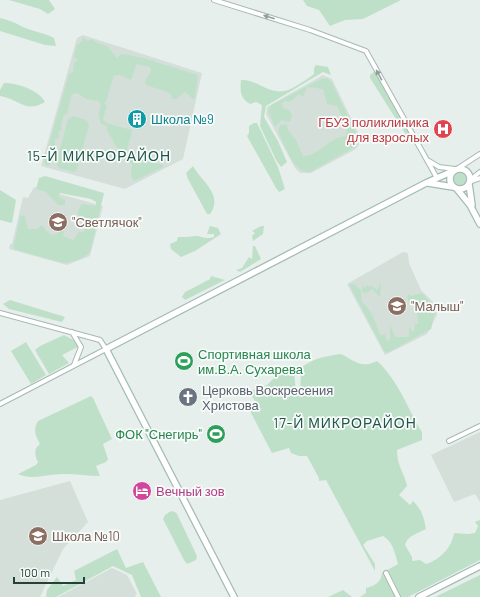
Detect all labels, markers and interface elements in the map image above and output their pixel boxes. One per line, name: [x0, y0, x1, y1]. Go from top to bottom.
one-way arrow: [263, 14, 275, 20]
one-way arrow: [376, 69, 383, 81]
building icon: Школа №9: [126, 108, 148, 130]
place label: Школа №9: [151, 111, 214, 127]
place label: ГБУЗ поликлиника для взрослых: [318, 114, 430, 145]
hospital icon: ГБУЗ поликлиника для взрослых: [432, 118, 454, 140]
district label: 15-Й МИКРОРАЙОН: [27, 147, 171, 164]
school or university icon: "Светлячок": [47, 211, 69, 233]
place label: "Светлячок": [72, 214, 142, 230]
school or university icon: "Малыш": [386, 295, 408, 317]
place label: "Малыш": [411, 298, 464, 314]
place label: Спортивная школа им.В.А. Сухарева: [198, 346, 312, 377]
sports icon: Спортивная школа им.В.А. Сухарева: [173, 350, 195, 372]
place label: Церковь Воскресения Христова: [202, 382, 333, 413]
church icon: Церковь Воскресения Христова: [177, 386, 199, 408]
district label: 17-Й МИКРОРАЙОН: [273, 414, 417, 431]
sports icon: ФОК "Снегирь": [205, 423, 227, 445]
place label: ФОК "Снегирь": [115, 426, 203, 442]
hotel icon: Вечный зов: [131, 480, 153, 502]
place label: Вечный зов: [156, 483, 225, 499]
school or university icon: Школа №10: [27, 525, 49, 547]
place label: Школа №10: [52, 528, 120, 544]
scale bar: [14, 559, 84, 585]
text: 100 m: [20, 565, 50, 579]

